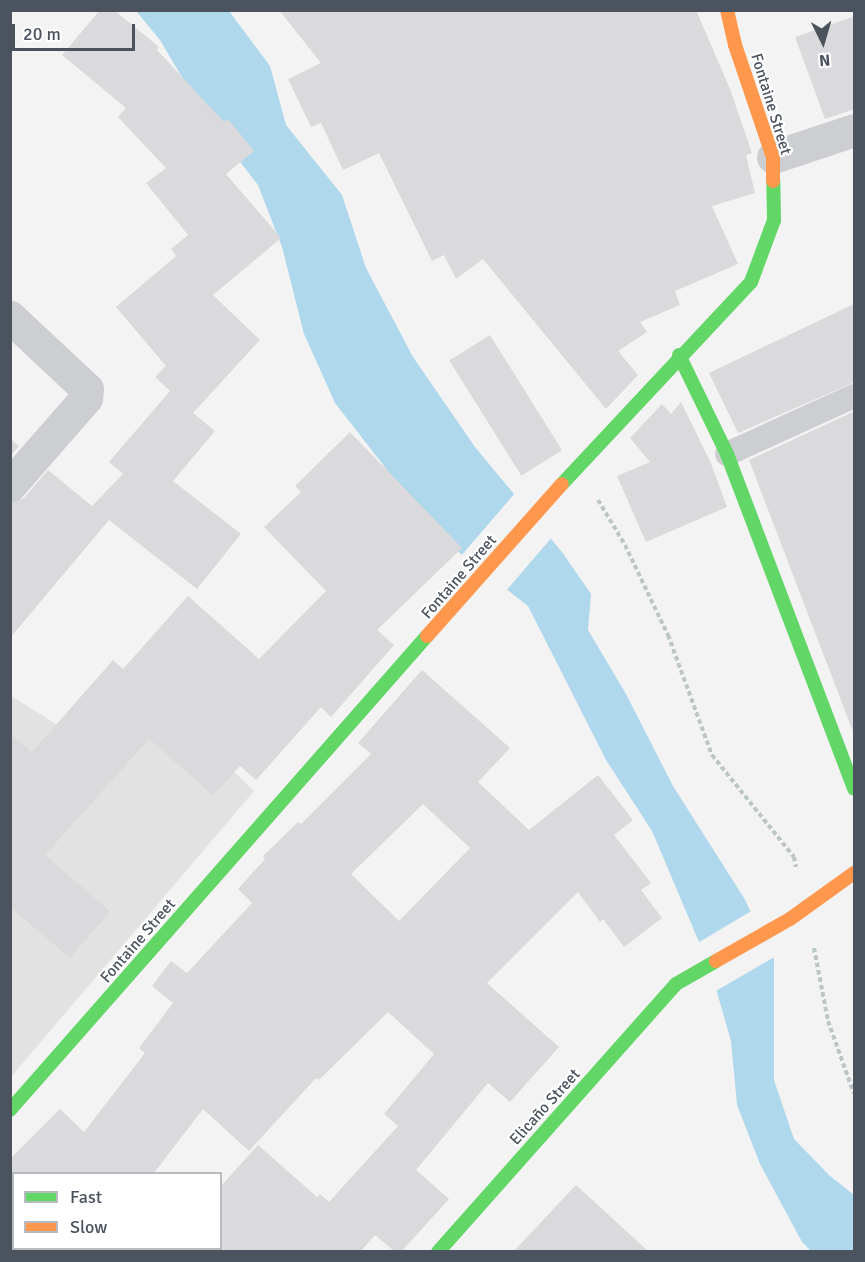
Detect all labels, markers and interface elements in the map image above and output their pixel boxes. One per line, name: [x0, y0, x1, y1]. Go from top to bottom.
scale bar: [15, 12, 138, 50]
north arrow: [793, 12, 853, 72]
text: 20 m: [23, 23, 61, 45]
text: N: [818, 49, 831, 70]
street label: Fontaine Street: [746, 51, 796, 157]
street label: Fontaine Street: [417, 531, 501, 623]
street label: Fontaine Street: [96, 895, 180, 987]
street label: Elicaño Street: [506, 1065, 584, 1149]
legend: [12, 1172, 222, 1250]
text: Fast: [70, 1186, 102, 1208]
text: Slow: [70, 1216, 107, 1238]

